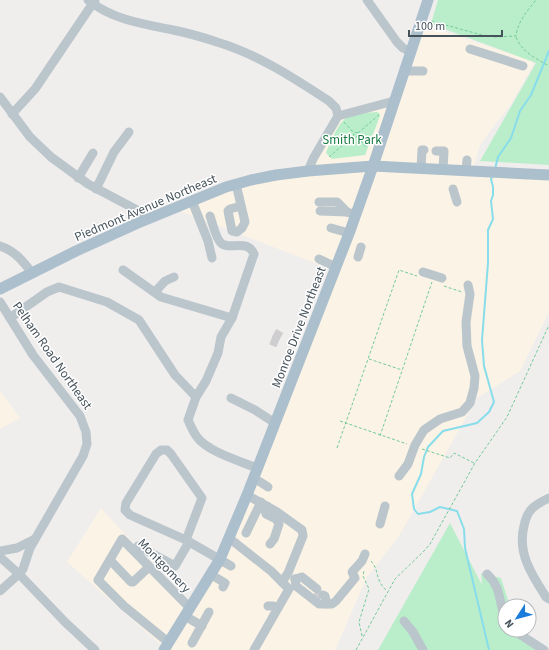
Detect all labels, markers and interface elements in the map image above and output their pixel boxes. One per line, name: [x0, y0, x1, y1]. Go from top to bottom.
scale bar: [409, 12, 502, 38]
text: 100 m: [415, 18, 445, 35]
park label: Smith Park: [322, 131, 382, 149]
street label: Piedmont Avenue Northeast: [72, 170, 220, 246]
street label: Monroe Drive Northeast: [267, 263, 331, 391]
street label: Pelham Road Northeast: [8, 298, 97, 414]
street label: Montgomery: [134, 534, 195, 597]
north arrow: [497, 598, 537, 638]
text: N: [501, 616, 518, 631]

